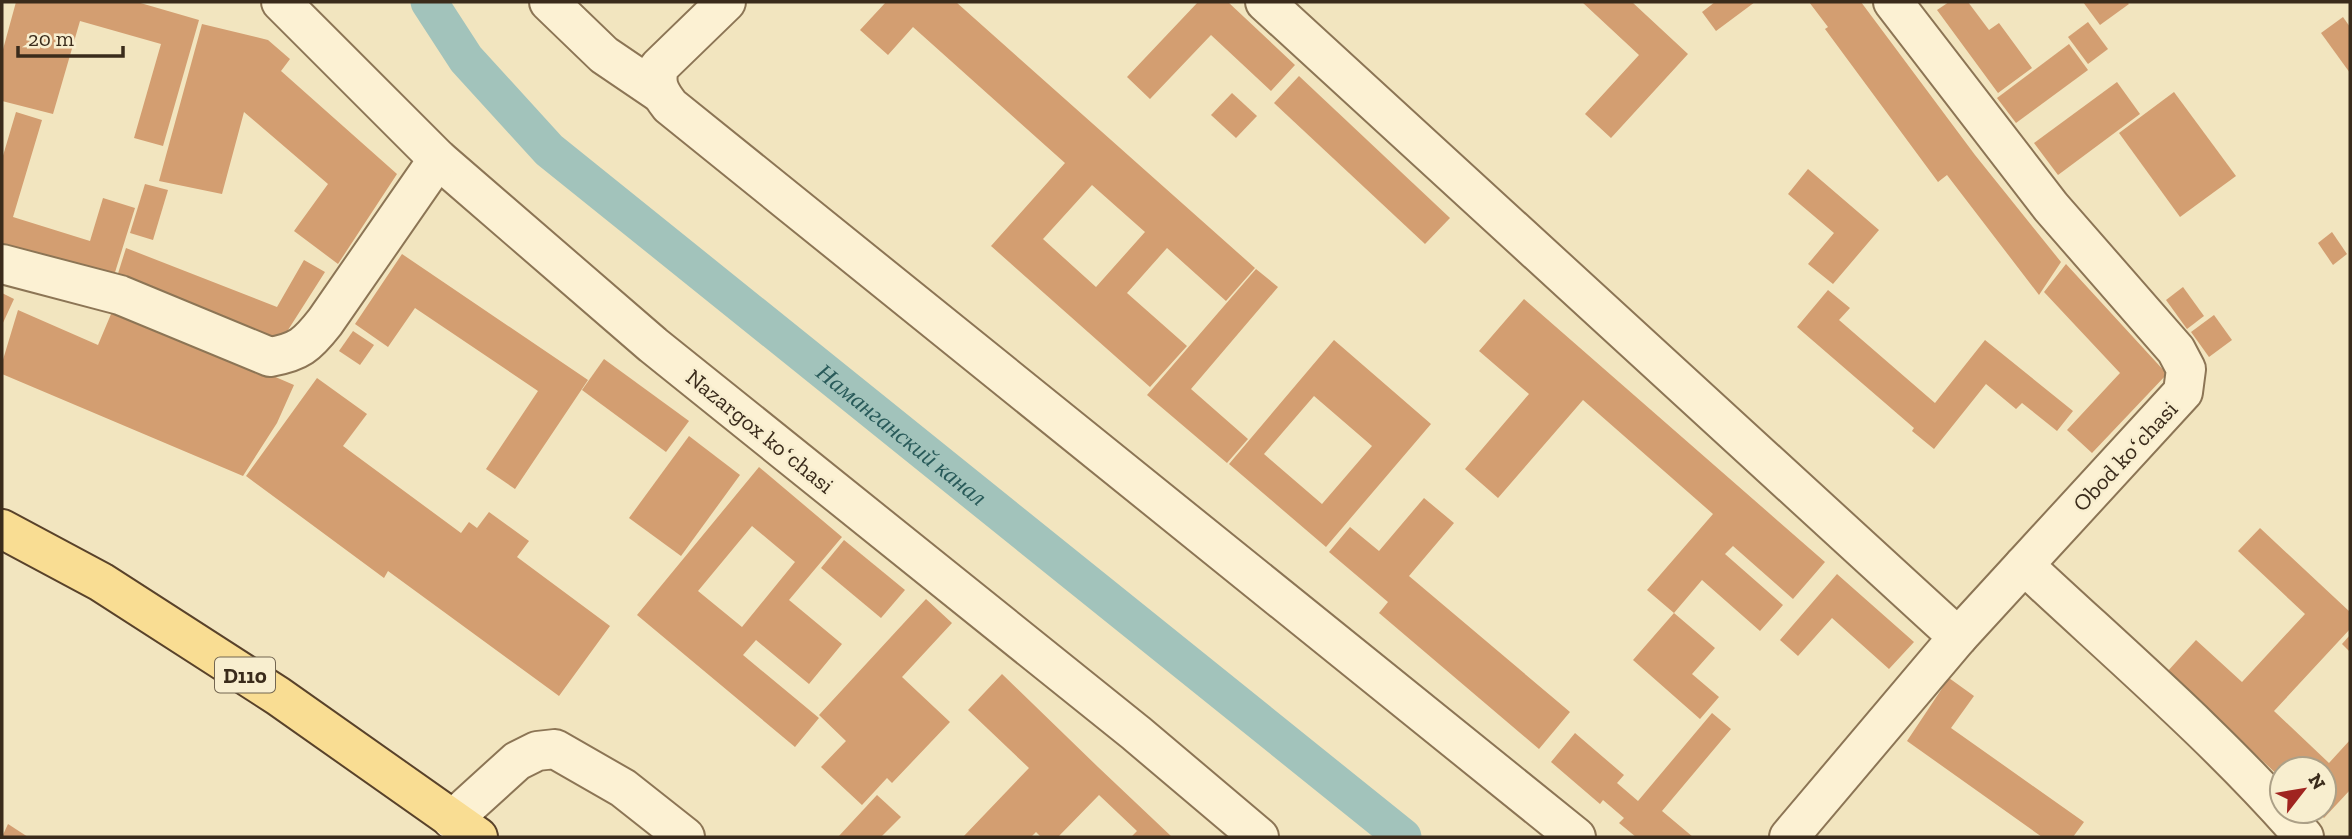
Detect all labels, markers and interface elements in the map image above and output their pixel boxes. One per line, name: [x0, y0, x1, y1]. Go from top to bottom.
scale bar: [18, 14, 122, 58]
text: 20 m: [28, 26, 74, 51]
water label: Наманганский канал: [810, 356, 993, 511]
street label: Nazargox koʻchasi: [680, 363, 840, 499]
street label: Obod koʻchasi: [2067, 395, 2183, 517]
road number: D110: [215, 658, 275, 692]
north arrow: [2268, 755, 2338, 825]
text: N: [2304, 769, 2331, 794]

